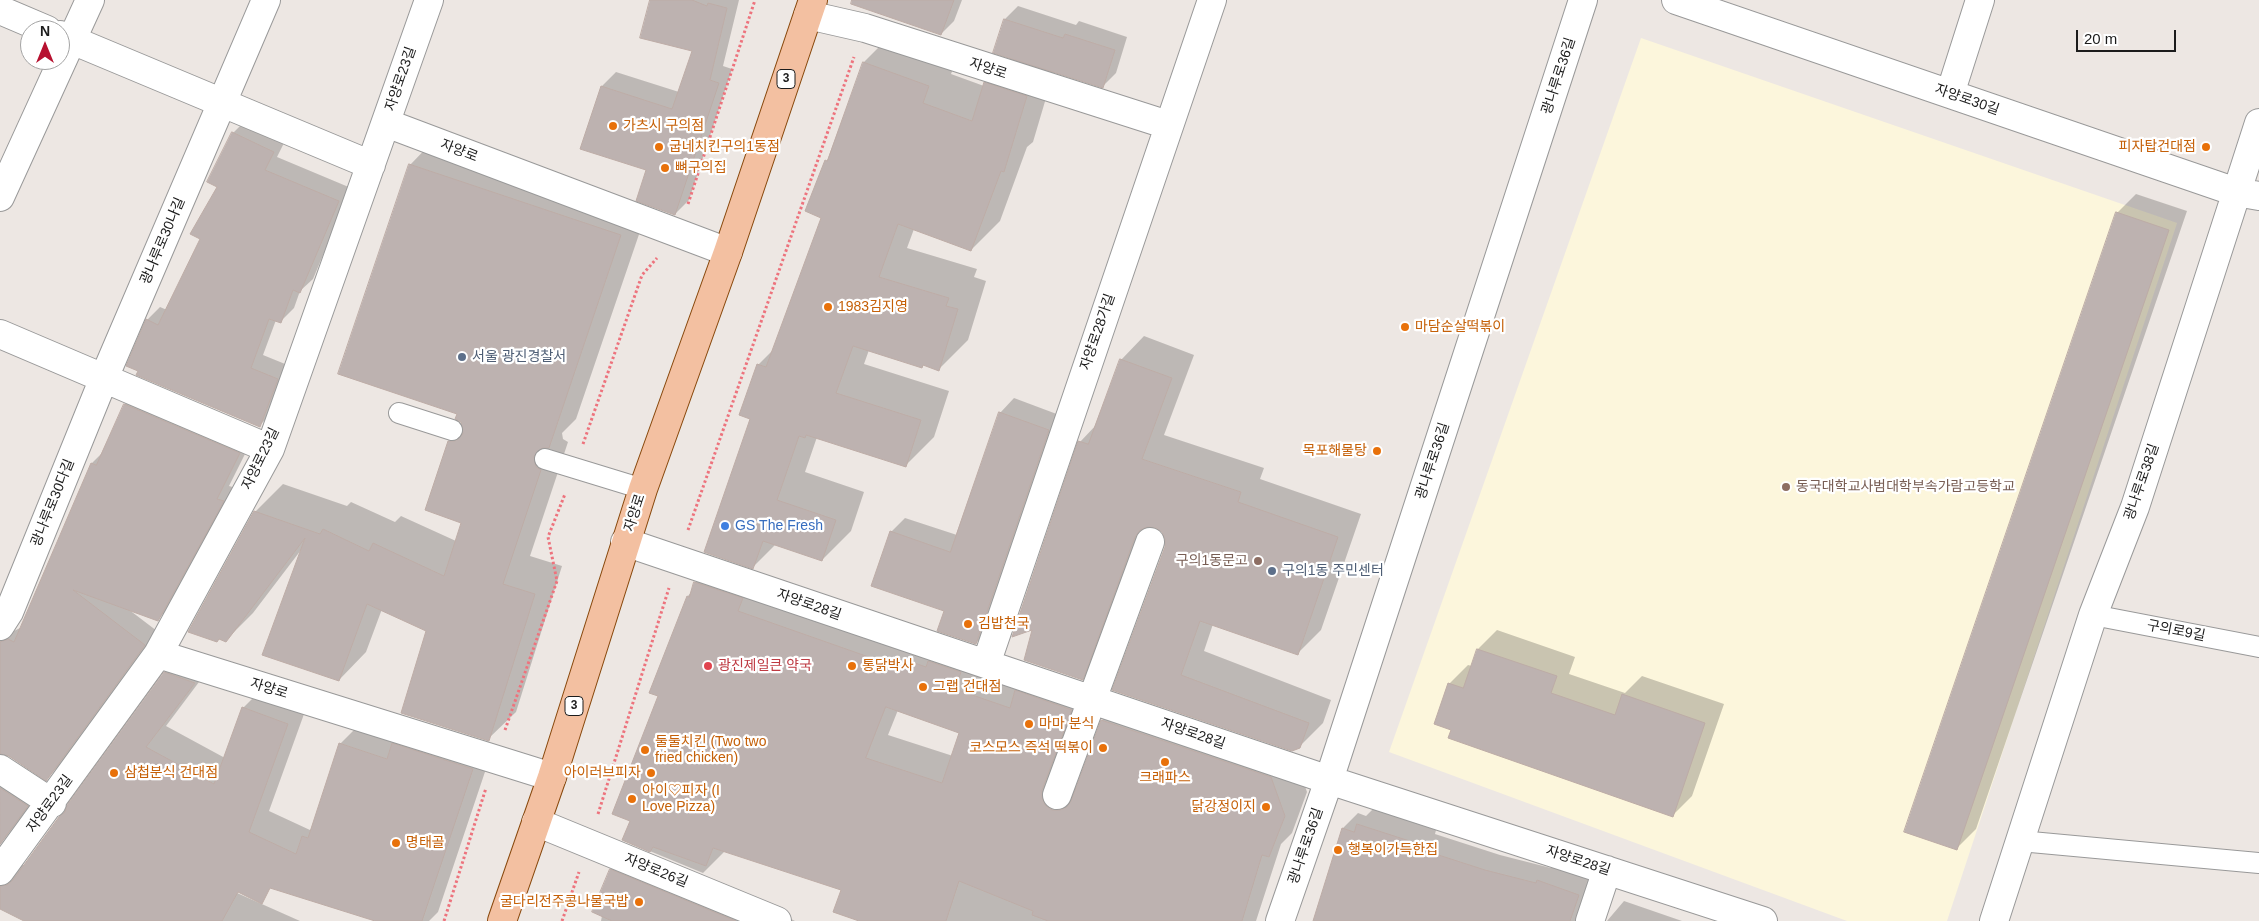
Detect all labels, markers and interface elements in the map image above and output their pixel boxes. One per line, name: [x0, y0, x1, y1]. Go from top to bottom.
north arrow: [20, 20, 70, 70]
scale bar: [2079, 20, 2179, 52]
text: N: [40, 23, 50, 39]
text: 20 m: [2084, 30, 2117, 47]
street label: 광나루로36길: [1539, 35, 1579, 117]
street label: 자양로23길: [382, 45, 420, 113]
street label: 자양로: [967, 55, 1009, 83]
road number: 3: [777, 70, 795, 88]
street label: 자양로30길: [1933, 81, 2001, 119]
place label: 가츠시 구의점: [623, 118, 704, 134]
marker: 가츠시 구의점: [607, 120, 619, 132]
street label: 자양로: [438, 136, 480, 166]
place label: 굽네치킨구의1동점: [669, 139, 780, 155]
place label: 피자탑건대점: [2119, 139, 2196, 155]
marker: 굽네치킨구의1동점: [653, 141, 665, 153]
marker: 피자탑건대점: [2200, 141, 2212, 153]
place label: 뼈구의집: [675, 160, 727, 176]
marker: 뼈구의집: [659, 162, 671, 174]
street label: 광나루로30나길: [137, 195, 189, 287]
street label: 자양로28가길: [1077, 291, 1119, 373]
place label: 1983김지영: [838, 299, 908, 315]
marker: 1983김지영: [822, 301, 834, 313]
place label: 마담순살떡볶이: [1415, 319, 1505, 335]
marker: 마담순살떡볶이: [1399, 321, 1411, 333]
place label: 서울 광진경찰서: [472, 349, 566, 365]
marker: 서울 광진경찰서: [456, 351, 468, 363]
street label: 광나루로36길: [1413, 420, 1453, 502]
street label: 자양로23길: [239, 425, 283, 493]
street label: 광나루로38길: [2121, 441, 2163, 523]
place label: 목포해물탕: [1303, 443, 1367, 459]
marker: 목포해물탕: [1371, 445, 1383, 457]
street label: 광나루로30다길: [28, 457, 78, 549]
place label: 동국대학교사범대학부속가람고등학교: [1796, 479, 2015, 495]
marker: 동국대학교사범대학부속가람고등학교: [1780, 481, 1792, 493]
street label: 자양로: [621, 492, 649, 534]
place label: GS The Fresh: [735, 518, 823, 534]
marker: GS The Fresh: [719, 520, 731, 532]
place label: 구의1동문고: [1176, 553, 1248, 569]
marker: 구의1동문고: [1252, 555, 1264, 567]
place label: 구의1동 주민센터: [1282, 563, 1384, 579]
marker: 구의1동 주민센터: [1266, 565, 1278, 577]
street label: 자양로28길: [775, 586, 843, 624]
place label: 김밥천국: [978, 616, 1030, 632]
street label: 구의로9길: [2145, 617, 2207, 645]
marker: 김밥천국: [962, 618, 974, 630]
place label: 광진제일큰 약국: [718, 658, 812, 674]
place label: 통닭박사: [862, 658, 914, 674]
marker: 광진제일큰 약국: [702, 660, 714, 672]
marker: 통닭박사: [846, 660, 858, 672]
street label: 자양로: [248, 675, 290, 703]
place label: 그랩 건대점: [933, 679, 1001, 695]
marker: 그랩 건대점: [917, 681, 929, 693]
road number: 3: [565, 696, 583, 716]
street label: 자양로28길: [1159, 715, 1227, 753]
place label: 마마 분식: [1039, 716, 1094, 732]
marker: 마마 분식: [1023, 718, 1035, 730]
place label: 둘둘치킨 (Two two fried chicken): [655, 734, 766, 766]
place label: 코스모스 즉석 떡볶이: [969, 740, 1093, 756]
marker: 코스모스 즉석 떡볶이: [1097, 742, 1109, 754]
marker: 둘둘치킨 (Two two fried chicken): [639, 744, 651, 756]
marker: 크래파스: [1159, 756, 1171, 768]
place label: 삼첩분식 건대점: [124, 765, 218, 781]
place label: 아이러브피자: [564, 765, 641, 781]
marker: 삼첩분식 건대점: [108, 767, 120, 779]
marker: 아이러브피자: [645, 767, 657, 779]
place label: 크래파스: [1139, 770, 1191, 786]
street label: 자양로23길: [23, 772, 77, 836]
place label: 아이♡피자 (I Love Pizza): [642, 783, 720, 816]
marker: 아이♡피자 (I Love Pizza): [626, 793, 638, 805]
place label: 닭강정이지: [1192, 799, 1256, 815]
marker: 닭강정이지: [1260, 801, 1272, 813]
street label: 광나루로36길: [1285, 805, 1327, 887]
place label: 명태골: [406, 835, 445, 851]
marker: 명태골: [390, 837, 402, 849]
place label: 행복이가득한집: [1348, 842, 1438, 858]
street label: 자양로28길: [1544, 843, 1612, 879]
marker: 행복이가득한집: [1332, 844, 1344, 856]
street label: 자양로26길: [622, 851, 690, 891]
place label: 굴다리전주콩나물국밥: [500, 894, 629, 910]
marker: 굴다리전주콩나물국밥: [633, 896, 645, 908]

